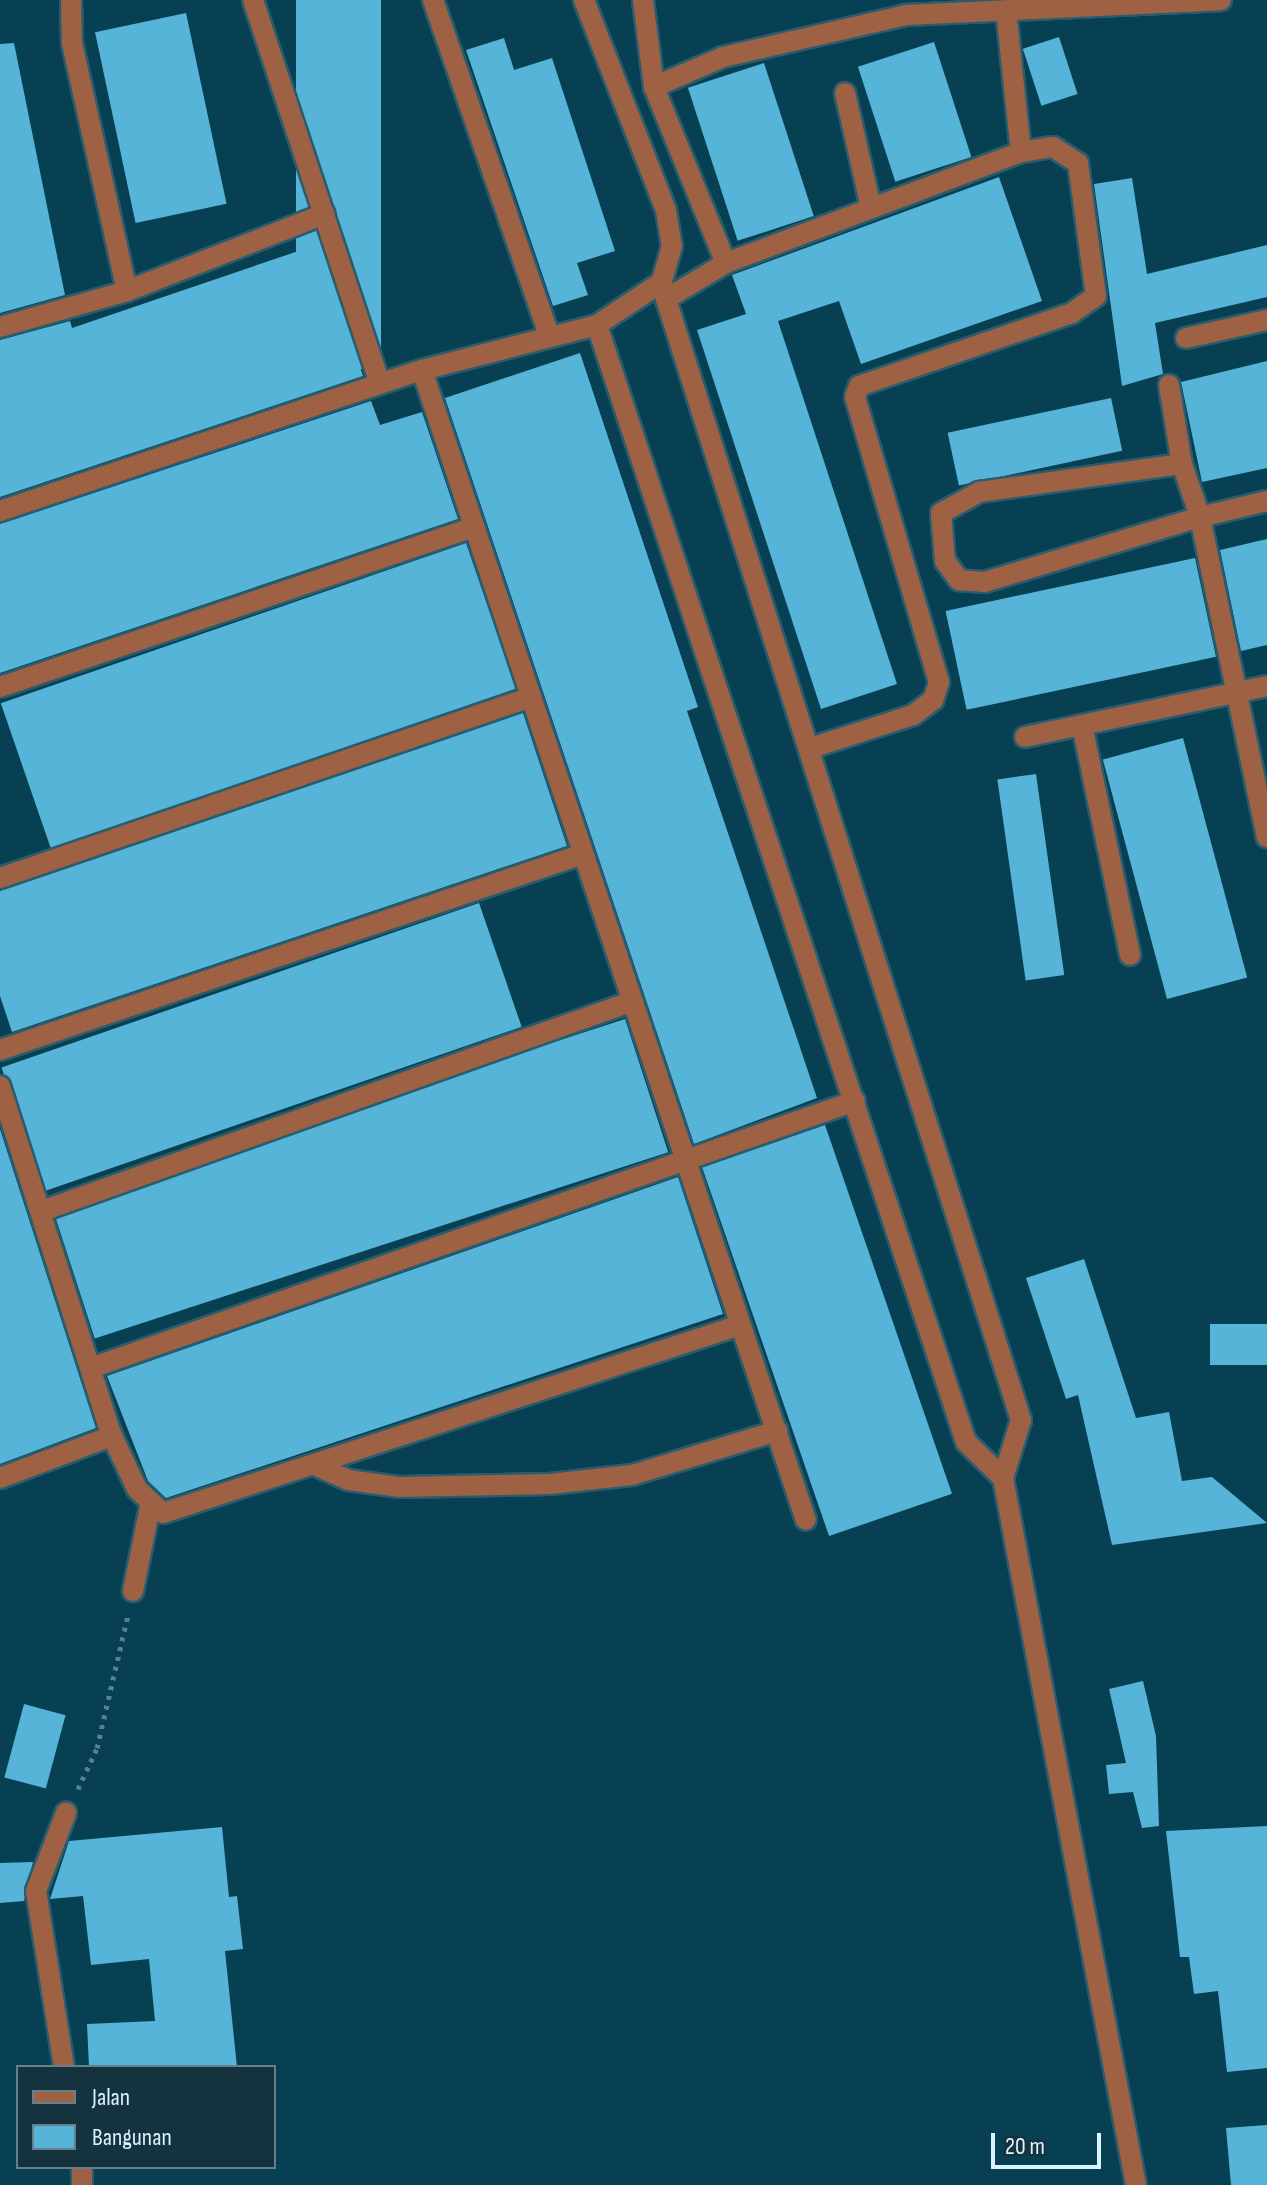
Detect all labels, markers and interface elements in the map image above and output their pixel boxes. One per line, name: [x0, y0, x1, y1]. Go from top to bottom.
legend: [16, 2065, 276, 2169]
text: Jalan: [92, 2083, 130, 2112]
scale bar: [995, 2117, 1105, 2167]
text: Bangunan: [92, 2123, 172, 2152]
text: 20 m: [1005, 2132, 1045, 2161]

